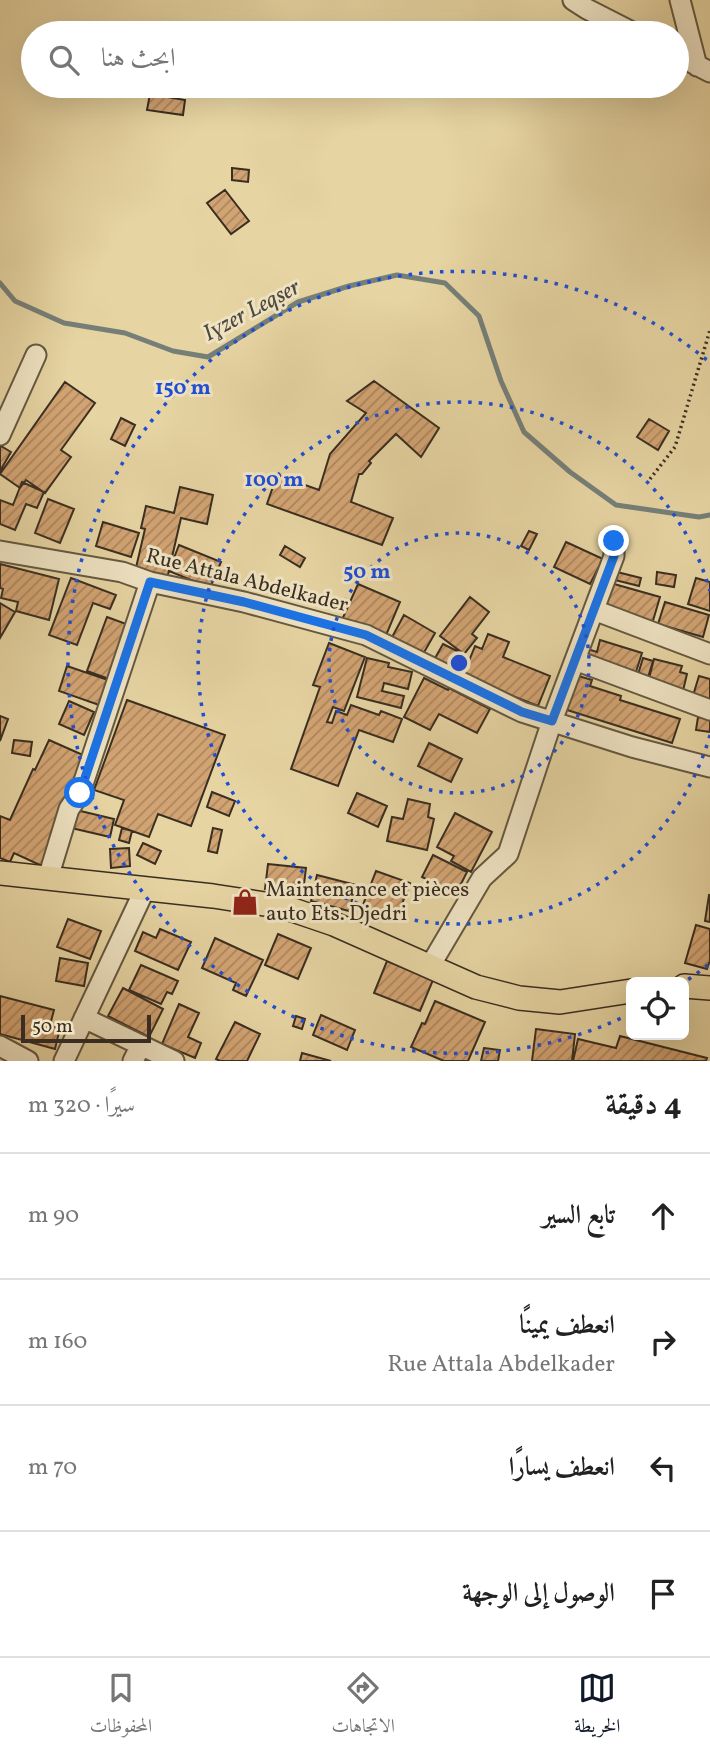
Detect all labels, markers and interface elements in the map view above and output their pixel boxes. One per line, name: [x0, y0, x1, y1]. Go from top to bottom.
search box: [21, 21, 689, 98]
icon: search: [45, 41, 83, 79]
text: ابحث هنا: [101, 41, 176, 77]
water label: Iɣzer Leqṣer: [198, 272, 307, 350]
text: 150 m: [155, 374, 211, 403]
text: 100 m: [244, 466, 304, 495]
route end: [598, 525, 629, 556]
street label: Rue Attala Abdelkader: [143, 542, 351, 620]
text: 50 m: [343, 558, 391, 587]
centre of rings: [447, 651, 471, 675]
route start: [64, 777, 95, 808]
place label: Maintenance et pièces auto Ets. Djedri: [266, 876, 469, 929]
shop icon: Maintenance et pièces auto Ets. Djedri: [230, 887, 260, 917]
map controls: [626, 977, 689, 1040]
button: locate: [626, 977, 689, 1040]
scale bar: [21, 1012, 150, 1044]
text: 50 m: [32, 1014, 73, 1040]
text: 4 دقيقة: [605, 1085, 682, 1127]
text: سيرًا · 320 m: [28, 1090, 135, 1122]
icon: ahead: [644, 1197, 682, 1235]
text: تابع السير: [542, 1198, 615, 1234]
text: 90 m: [28, 1200, 79, 1232]
text: انعطف يمينًا: [519, 1308, 615, 1344]
icon: right: [644, 1323, 682, 1361]
text: 160 m: [28, 1326, 87, 1358]
text: Rue Attala Abdelkader: [388, 1349, 615, 1381]
icon: left: [644, 1449, 682, 1487]
text: انعطف يسارًا: [509, 1450, 615, 1486]
text: 70 m: [28, 1452, 77, 1484]
icon: arrive: [644, 1575, 682, 1613]
text: الوصول إلى الوجهة: [462, 1576, 615, 1612]
tab: المحفوظات: [90, 1669, 152, 1744]
tab: الاتجاهات: [331, 1669, 395, 1744]
tab: الخريطة: [574, 1669, 620, 1744]

